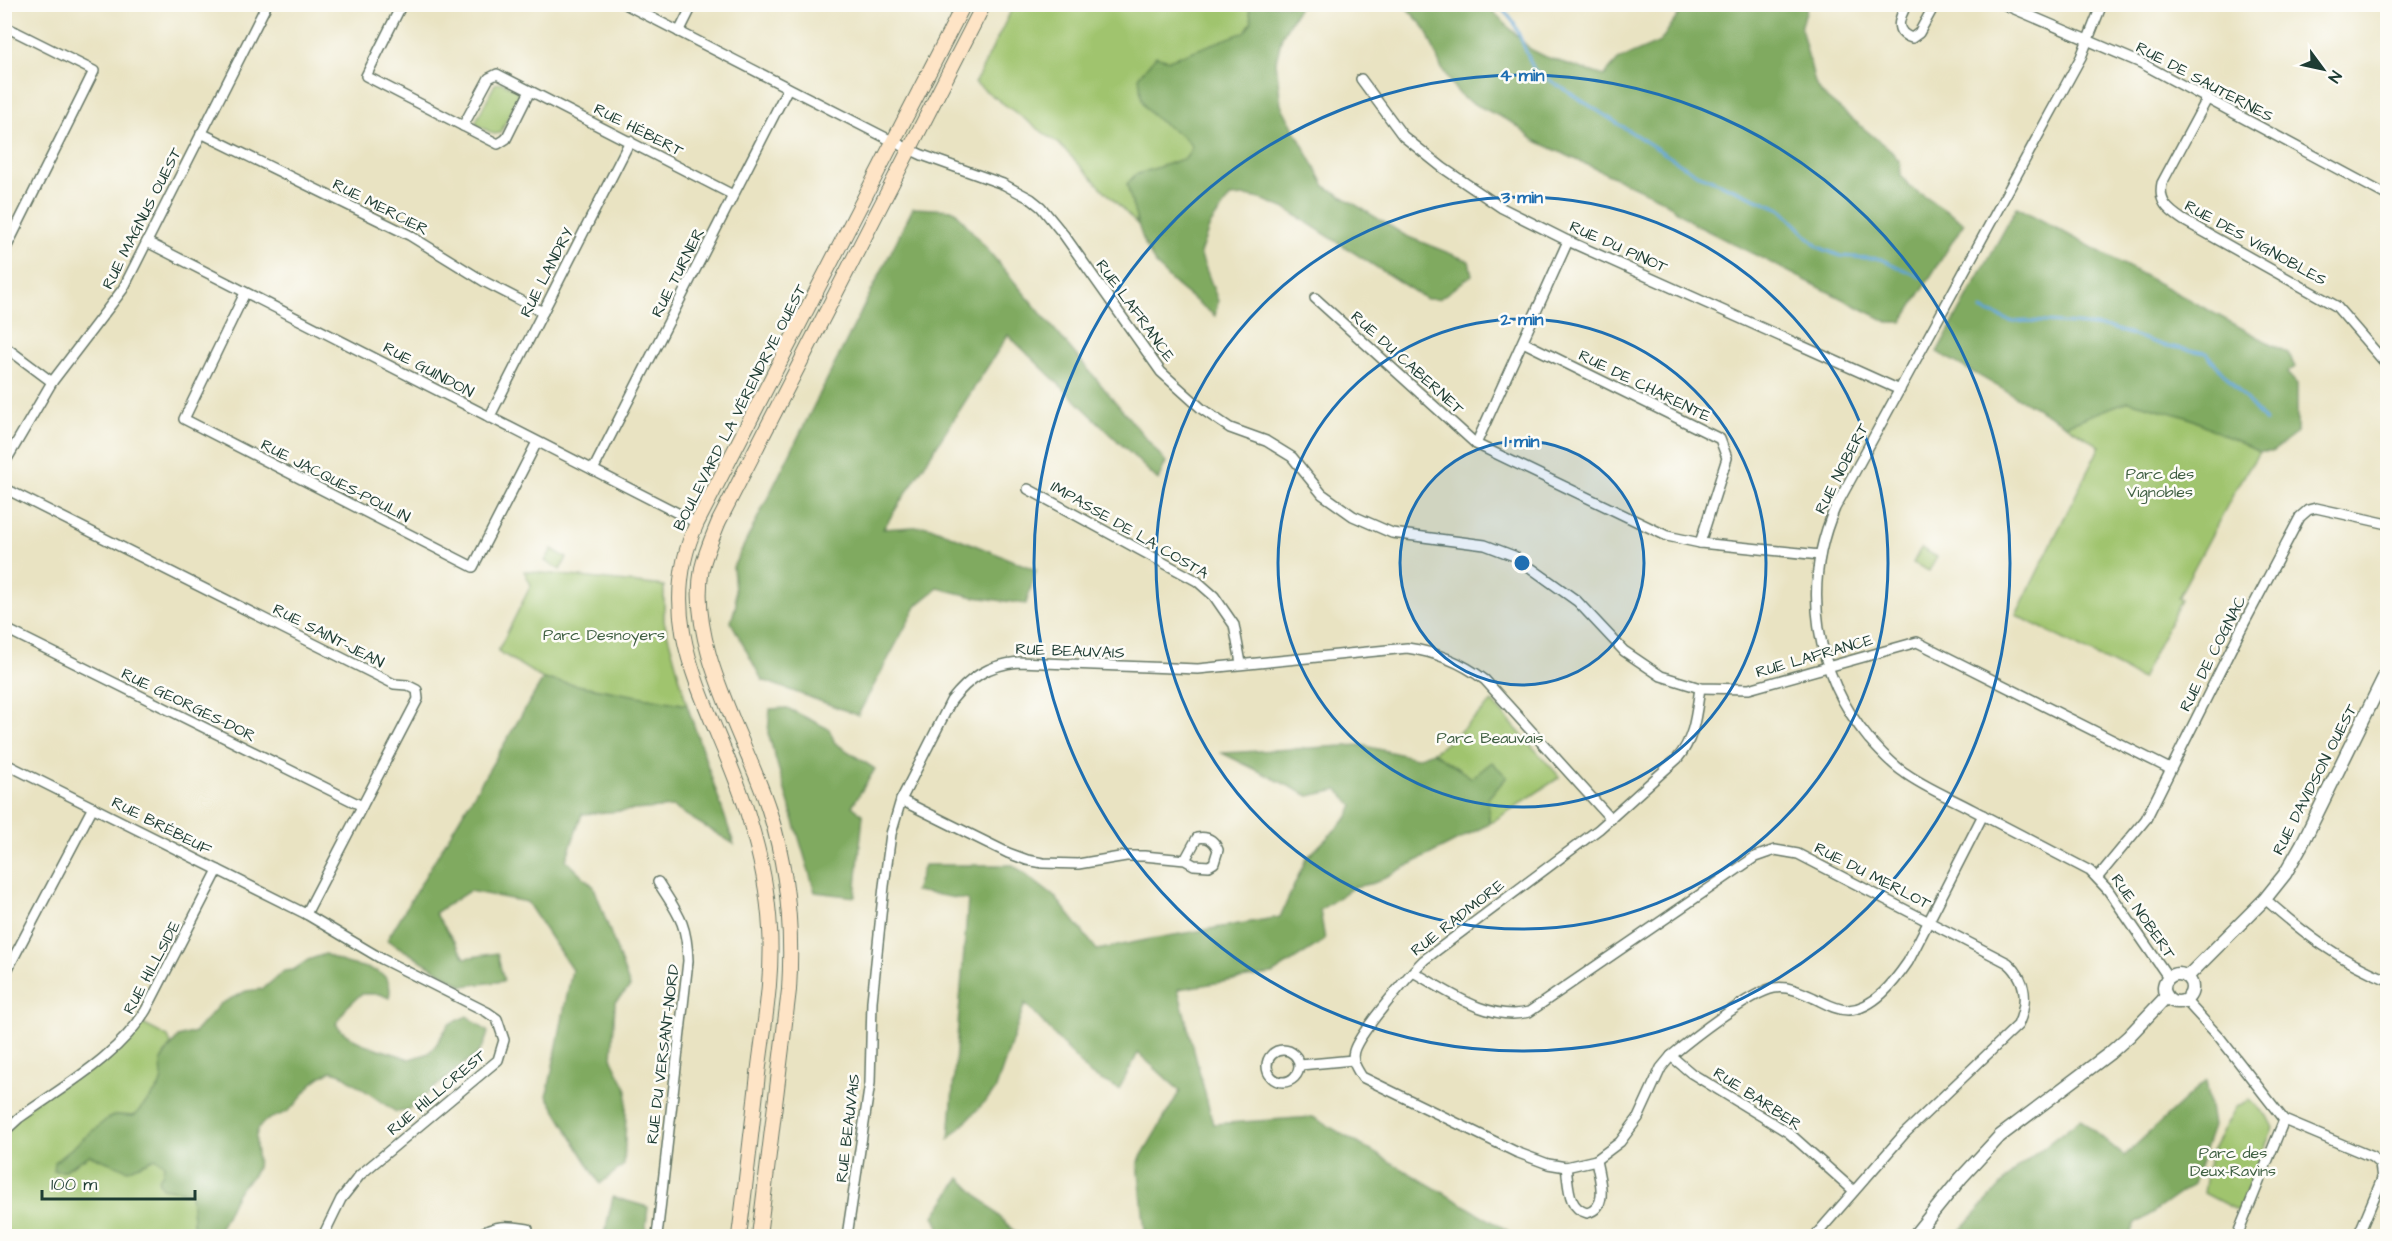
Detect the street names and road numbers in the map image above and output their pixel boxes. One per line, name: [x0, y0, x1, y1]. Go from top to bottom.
street label: RUE DE SAUTERNES: [2132, 36, 2277, 127]
street label: RUE HÉBERT: [590, 98, 687, 162]
street label: RUE MAGNUS OUEST: [97, 144, 187, 293]
street label: RUE MERCIER: [329, 173, 432, 241]
street label: RUE DES VIGNOBLES: [2181, 195, 2331, 291]
street label: RUE DU PINOT: [1566, 215, 1671, 278]
street label: RUE LANDRY: [515, 223, 579, 321]
street label: RUE TURNER: [646, 224, 710, 321]
street label: RUE LAFRANCE: [1091, 255, 1180, 366]
street label: BOULEVARD LA VÉRENDRYE OUEST: [668, 280, 812, 534]
street label: RUE DU CABERNET: [1346, 306, 1469, 420]
street label: RUE GUINDON: [379, 337, 478, 403]
street label: RUE DE CHARENTE: [1575, 344, 1715, 428]
street label: RUE NOBERT: [1810, 419, 1874, 518]
street label: RUE JACQUES-POULIN: [257, 434, 414, 528]
street label: IMPASSE DE LA COSTA: [1046, 476, 1213, 584]
street label: RUE DE COGNAC: [2174, 592, 2252, 715]
street label: RUE SAINT-JEAN: [269, 598, 388, 673]
street label: RUE LAFRANCE: [1753, 629, 1876, 683]
street label: RUE BEAUVAIS: [1015, 638, 1125, 664]
street label: RUE GEORGES-DOR: [118, 663, 260, 747]
street label: RUE DAVIDSON OUEST: [2267, 700, 2363, 859]
street label: RUE BRÉBEUF: [108, 791, 215, 861]
street label: RUE DU MERLOT: [1811, 837, 1935, 915]
street label: RUE NOBERT: [2106, 870, 2181, 964]
street label: RUE RADMORE: [1406, 874, 1509, 961]
street label: RUE HILLSIDE: [118, 916, 186, 1018]
street label: RUE DU VERSANT-NORD: [641, 963, 685, 1145]
street label: RUE HILLCREST: [382, 1045, 491, 1141]
street label: RUE BARBER: [1709, 1062, 1806, 1136]
street label: RUE BEAUVAIS: [830, 1073, 866, 1184]

